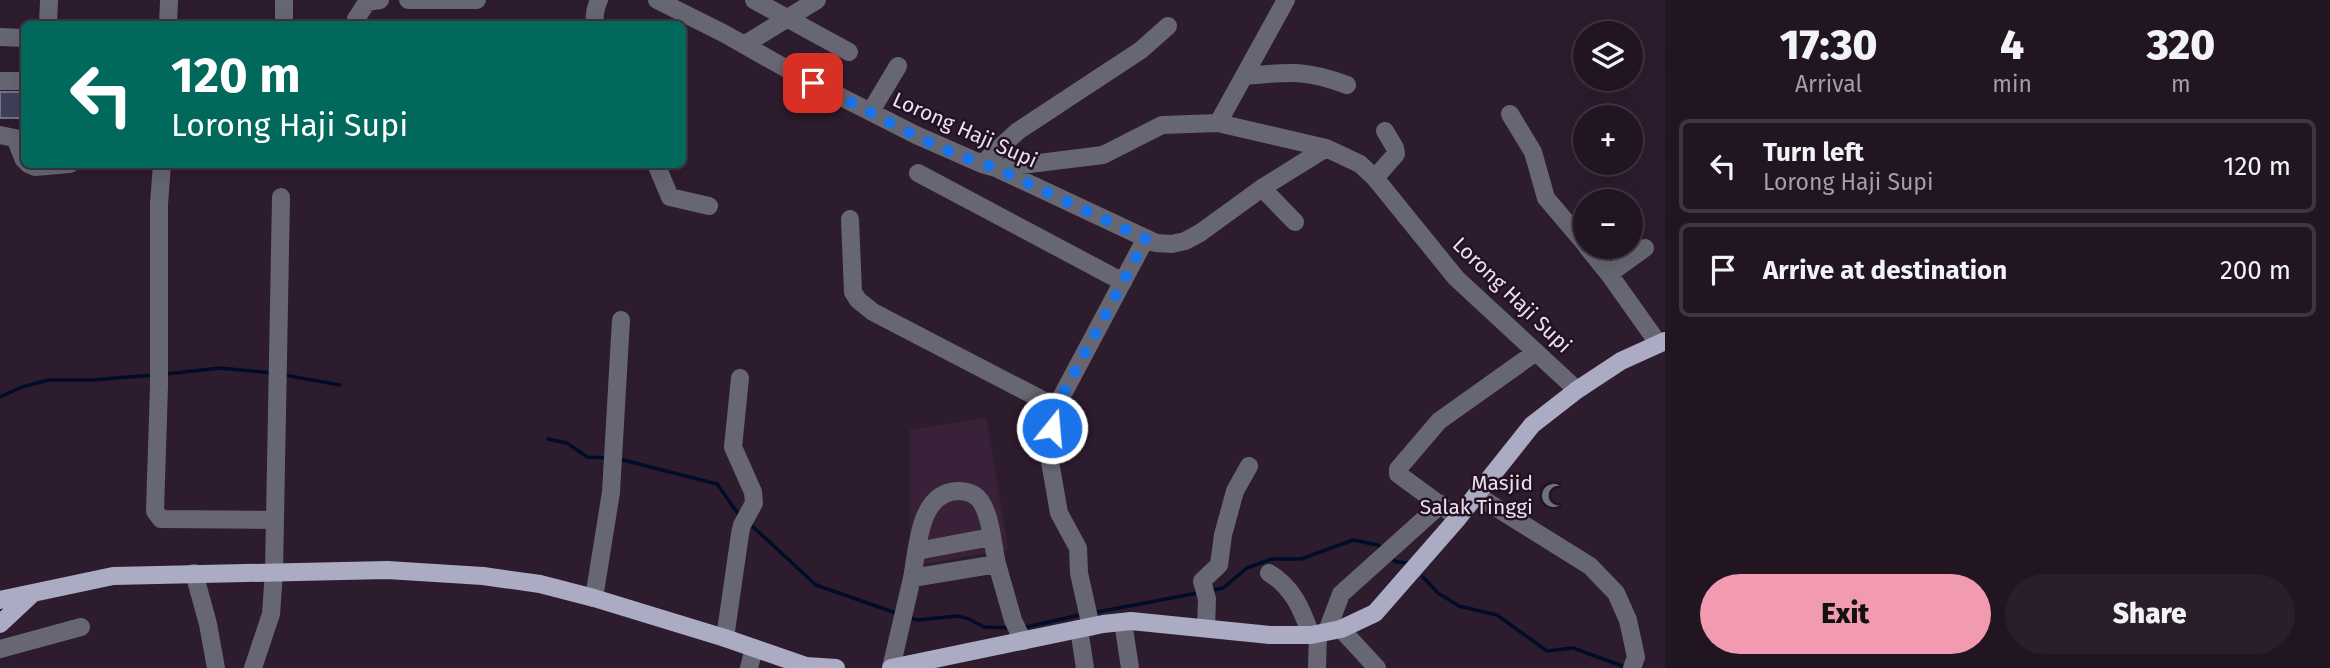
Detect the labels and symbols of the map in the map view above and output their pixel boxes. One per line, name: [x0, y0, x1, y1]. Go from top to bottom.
pin: [783, 53, 843, 113]
street label: Lorong Haji Supi: [889, 86, 1041, 174]
street label: Lorong Haji Supi: [1447, 232, 1577, 358]
position arrow: [1015, 391, 1089, 465]
place label: Masjid Salak Tinggi: [1420, 470, 1533, 520]
mosque icon: Masjid Salak Tinggi: [1539, 481, 1567, 509]

